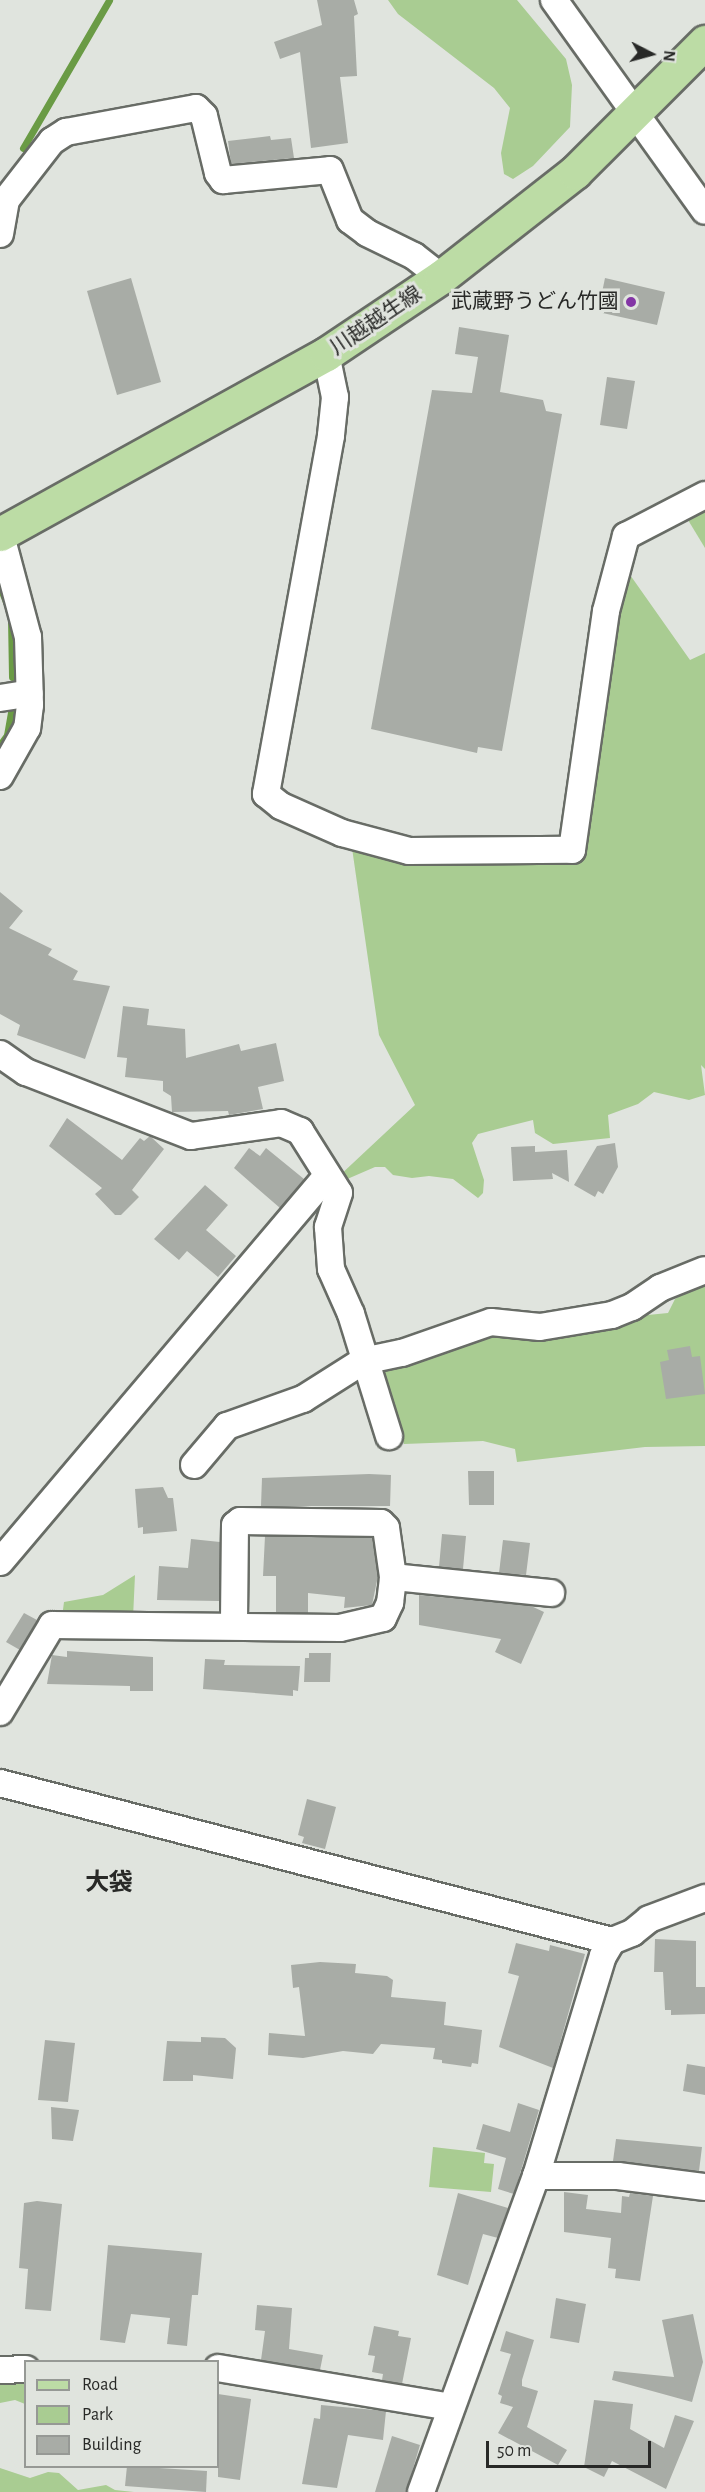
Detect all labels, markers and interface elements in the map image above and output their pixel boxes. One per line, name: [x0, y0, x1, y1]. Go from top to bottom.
north arrow: [621, 24, 681, 84]
text: N: [660, 50, 677, 62]
street label: 川越越生線: [325, 281, 427, 361]
place label: 武蔵野うどん竹國: [451, 289, 619, 315]
marker: 武蔵野うどん竹國: [624, 295, 638, 309]
district label: 大袋: [85, 1870, 133, 1898]
legend: [24, 2360, 219, 2468]
text: Road: [82, 2376, 118, 2394]
text: Park: [82, 2406, 113, 2424]
scale bar: [489, 2429, 654, 2467]
text: Building: [82, 2436, 141, 2454]
text: 50 m: [497, 2442, 531, 2460]

